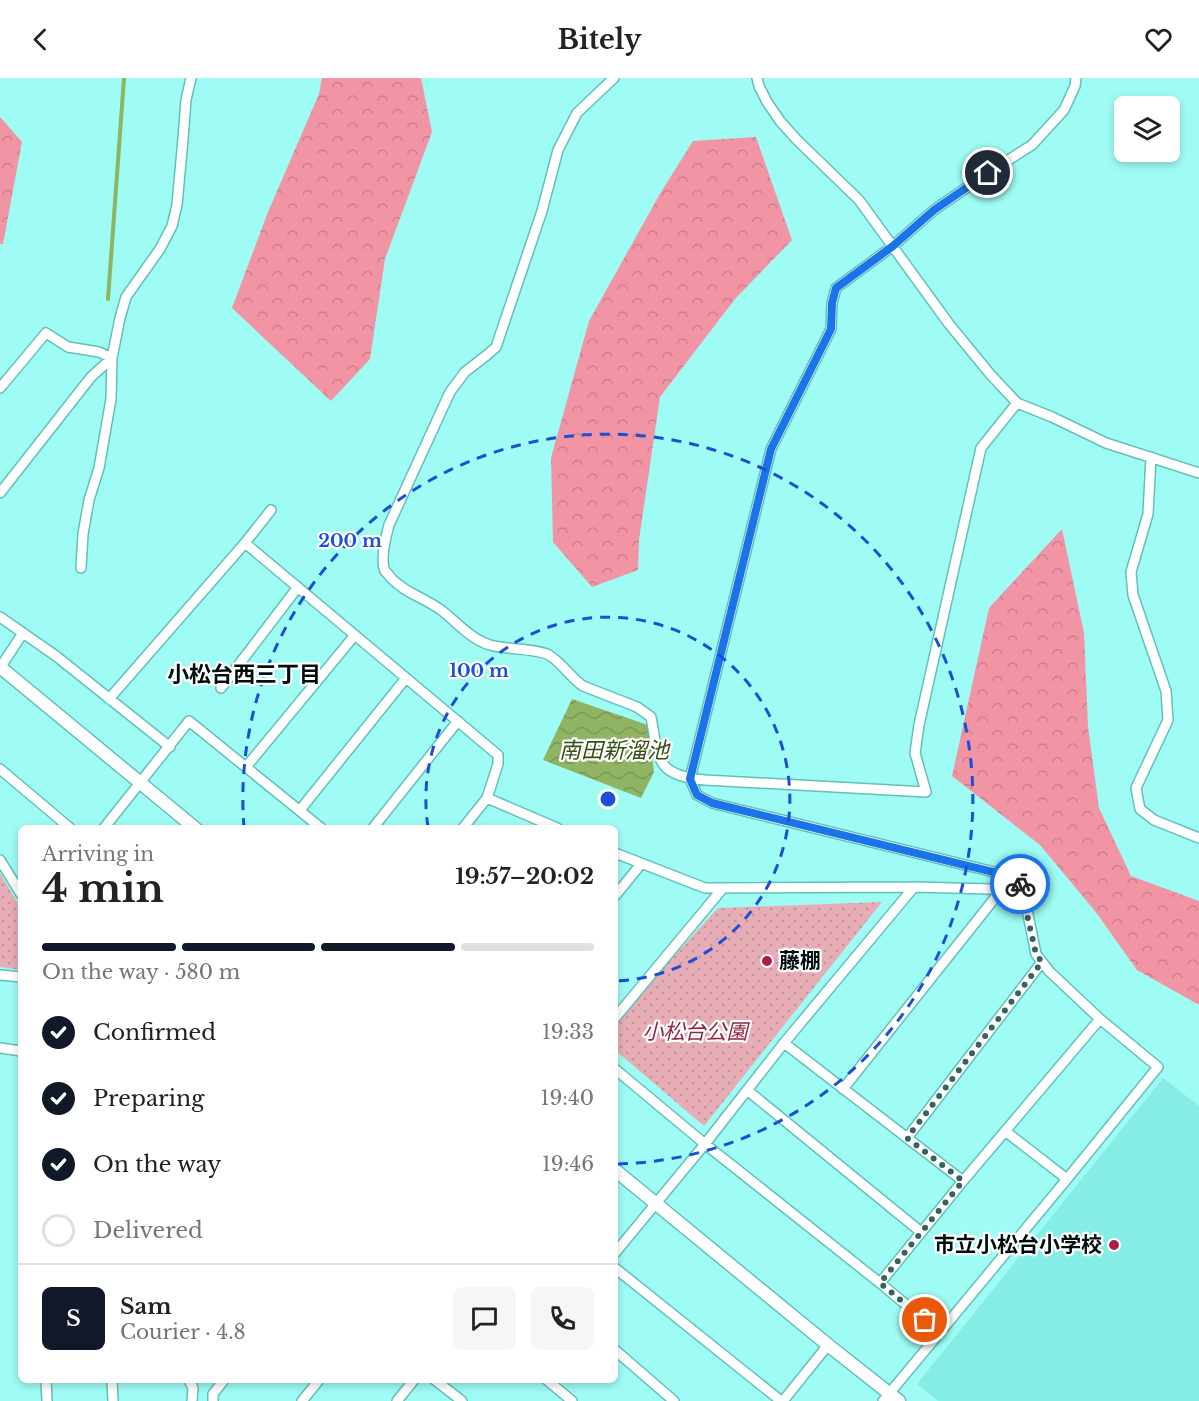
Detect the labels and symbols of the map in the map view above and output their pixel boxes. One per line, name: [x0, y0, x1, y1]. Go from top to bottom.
pin: [962, 147, 1013, 198]
text: 200 m: [318, 530, 382, 552]
text: 100 m: [449, 660, 509, 682]
district label: 小松台西三丁目: [167, 661, 321, 688]
water label: 南田新溜池: [559, 737, 671, 764]
centre of rings: [598, 789, 618, 809]
courier: [990, 854, 1050, 914]
place label: 藤棚: [779, 948, 821, 974]
marker: 藤棚: [760, 954, 774, 968]
park label: 小松台公園: [643, 1019, 750, 1045]
place label: 市立小松台小学校: [934, 1232, 1102, 1258]
marker: 市立小松台小学校: [1107, 1238, 1121, 1252]
pin: [899, 1294, 950, 1345]

